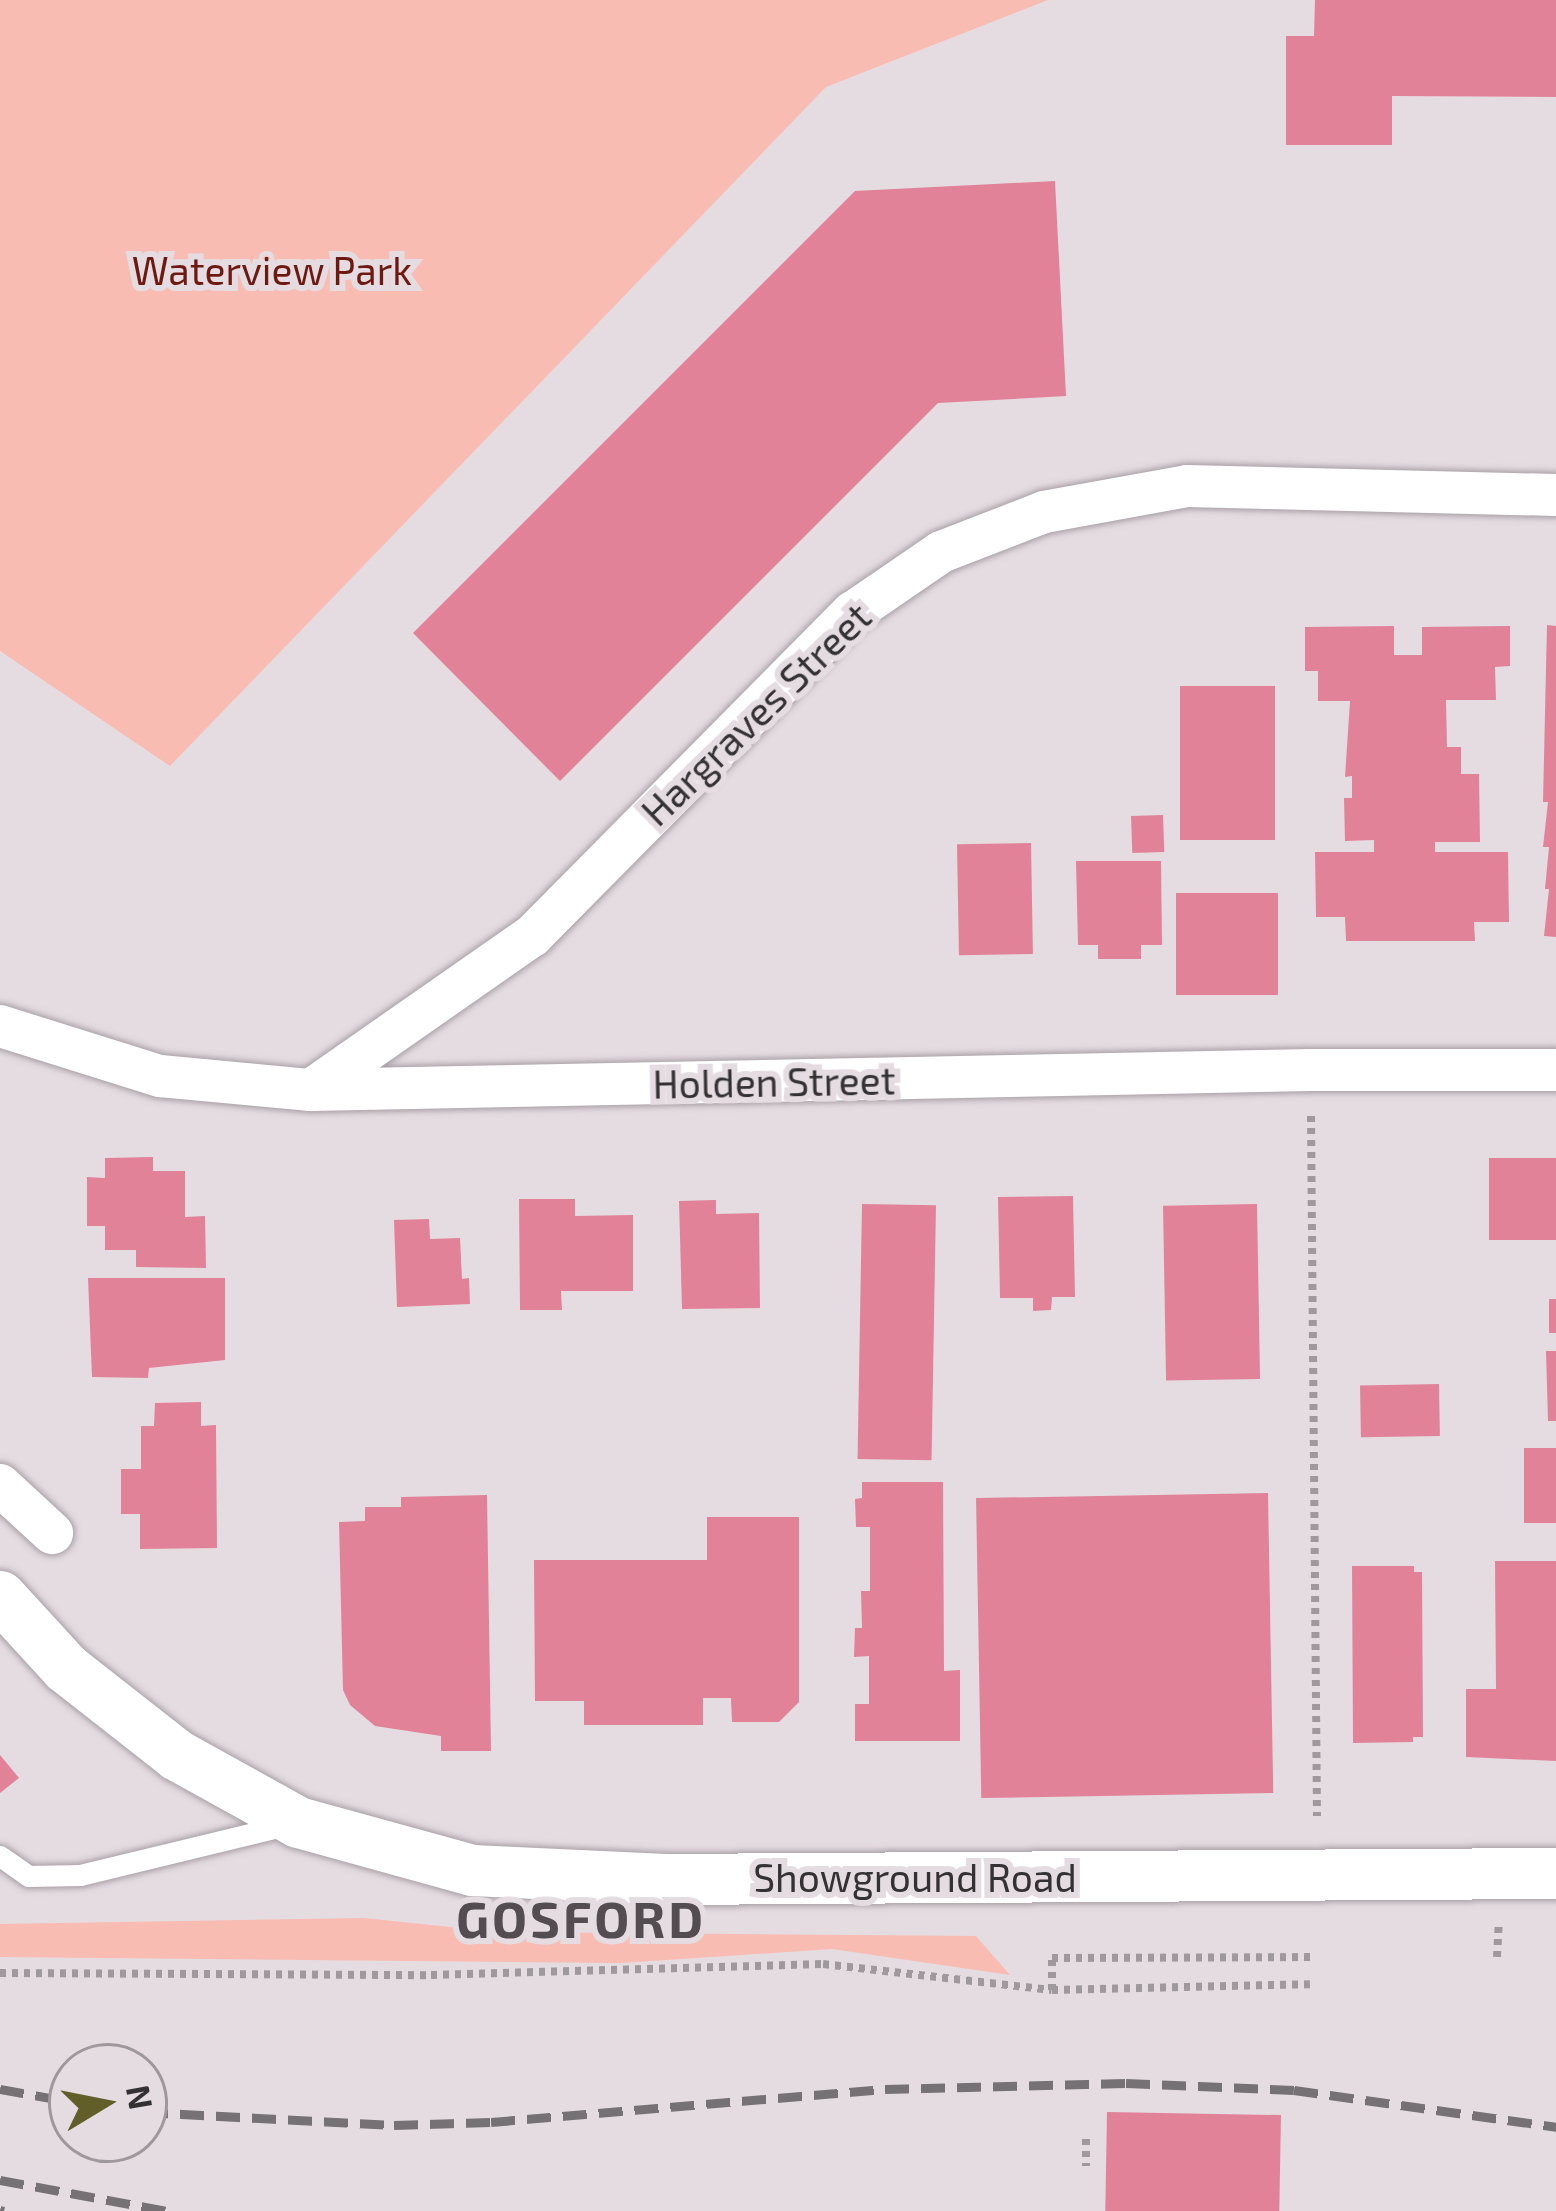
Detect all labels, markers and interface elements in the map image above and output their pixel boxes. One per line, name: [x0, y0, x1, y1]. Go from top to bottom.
park label: Waterview Park: [131, 247, 413, 293]
street label: Hargraves Street: [632, 593, 880, 835]
street label: Holden Street: [652, 1056, 896, 1108]
street label: Showground Road: [753, 1854, 1077, 1900]
district label: GOSFORD: [456, 1887, 706, 1949]
north arrow: [48, 2043, 168, 2163]
text: N: [119, 2082, 162, 2112]

